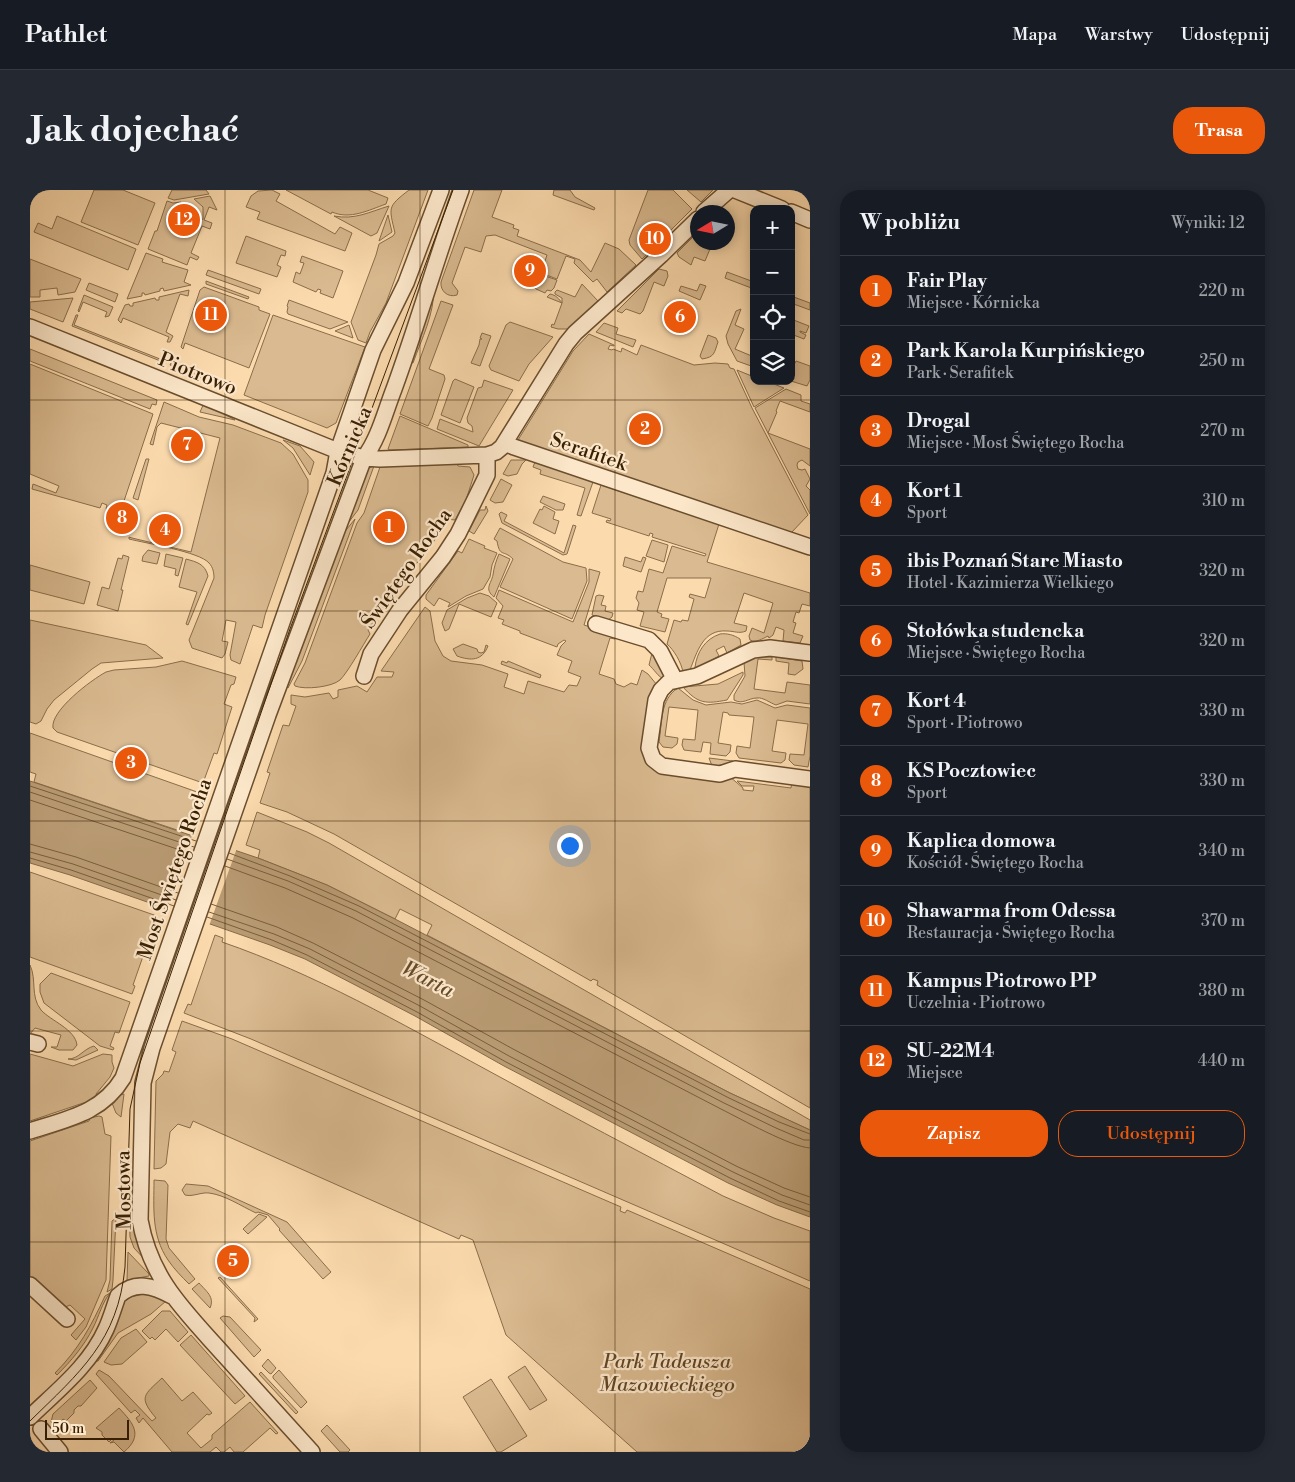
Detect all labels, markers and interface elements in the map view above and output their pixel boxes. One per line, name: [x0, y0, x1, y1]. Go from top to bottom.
text: Pathlet: [25, 20, 107, 50]
text: Mapa: [1013, 23, 1057, 46]
text: Warstwy: [1085, 23, 1153, 46]
text: Udostępnij: [1181, 23, 1270, 46]
button: Trasa: [1173, 107, 1265, 154]
text: Jak dojechać: [30, 109, 239, 152]
pin: 12: [168, 201, 200, 239]
north arrow: [690, 205, 735, 250]
map controls: [750, 205, 795, 385]
button: +: [750, 205, 795, 250]
text: W pobliżu: [860, 210, 960, 236]
text: Wyniki: 12: [1171, 213, 1245, 233]
pin: 10: [639, 220, 671, 258]
button: −: [750, 250, 795, 295]
pin: 9: [514, 252, 546, 290]
text: Fair Play: [907, 269, 987, 293]
text: 1: [872, 281, 880, 301]
text: 220 m: [1199, 281, 1245, 301]
text: Miejsce · Kórnicka: [907, 293, 1040, 313]
button: locate: [750, 295, 795, 340]
pin: 11: [195, 296, 227, 334]
pin: 6: [664, 298, 696, 336]
text: Park Karola Kurpińskiego: [907, 339, 1145, 363]
button: layers: [750, 340, 795, 385]
street label: Piotrowo: [154, 347, 240, 401]
text: 2: [871, 351, 881, 371]
text: 250 m: [1199, 351, 1245, 371]
text: Park · Serafitek: [907, 363, 1013, 383]
street label: Kórnicka: [322, 402, 379, 490]
text: Drogal: [907, 409, 970, 433]
pin: 2: [629, 410, 661, 448]
text: 3: [871, 421, 881, 441]
text: 270 m: [1200, 421, 1245, 441]
pin: 7: [171, 426, 203, 464]
street label: Serafitek: [547, 428, 632, 478]
text: Miejsce · Most Świętego Rocha: [907, 433, 1124, 453]
text: Kort 1: [907, 479, 962, 503]
text: 4: [871, 491, 881, 511]
text: 310 m: [1202, 491, 1245, 511]
pin: 8: [106, 499, 138, 537]
street label: Świętego Rocha: [356, 503, 458, 634]
text: Sport: [907, 503, 947, 523]
pin: 1: [373, 508, 405, 546]
pin: 4: [149, 511, 181, 549]
text: ibis Poznań Stare Miasto: [907, 549, 1123, 573]
text: 5: [871, 561, 881, 581]
text: 320 m: [1199, 561, 1245, 581]
text: Hotel · Kazimierza Wielkiego: [907, 573, 1114, 593]
text: Stołówka studencka: [907, 619, 1084, 643]
text: 6: [871, 631, 881, 651]
text: 320 m: [1199, 631, 1245, 651]
text: Miejsce · Świętego Rocha: [907, 643, 1085, 663]
text: Kort 4: [907, 689, 966, 713]
text: 7: [871, 701, 881, 721]
text: 330 m: [1199, 701, 1245, 721]
text: Sport · Piotrowo: [907, 713, 1023, 733]
pin: 3: [115, 744, 147, 782]
text: KS Pocztowiec: [907, 759, 1036, 783]
text: 8: [871, 771, 881, 791]
text: 330 m: [1199, 771, 1245, 791]
street label: Most Świętego Rocha: [132, 774, 219, 964]
text: Sport: [907, 783, 947, 803]
text: Kaplica domowa: [907, 829, 1055, 853]
your location: [557, 833, 583, 859]
text: 9: [871, 841, 881, 861]
text: 340 m: [1198, 841, 1245, 861]
text: Kościół · Świętego Rocha: [907, 853, 1084, 873]
text: Shawarma from Odessa: [907, 899, 1116, 923]
text: 10: [867, 911, 885, 931]
text: 370 m: [1201, 911, 1245, 931]
text: Restauracja · Świętego Rocha: [907, 923, 1115, 943]
water label: Warta: [397, 956, 458, 1004]
text: Kampus Piotrowo PP: [907, 969, 1096, 993]
text: 11: [868, 981, 884, 1001]
text: 380 m: [1198, 981, 1245, 1001]
text: Uczelnia · Piotrowo: [907, 993, 1045, 1013]
text: SU-22M4: [907, 1039, 994, 1063]
text: 12: [867, 1051, 885, 1071]
text: 440 m: [1198, 1051, 1245, 1071]
text: Miejsce: [907, 1063, 963, 1083]
button: Zapisz: [860, 1110, 1048, 1157]
button: Udostępnij: [1058, 1110, 1245, 1157]
street label: Mostowa: [111, 1149, 138, 1230]
pin: 5: [217, 1242, 249, 1280]
park label: Park Tadeusza Mazowieckiego: [599, 1350, 735, 1398]
scale bar: [45, 1417, 129, 1440]
text: 50 m: [52, 1420, 84, 1438]

